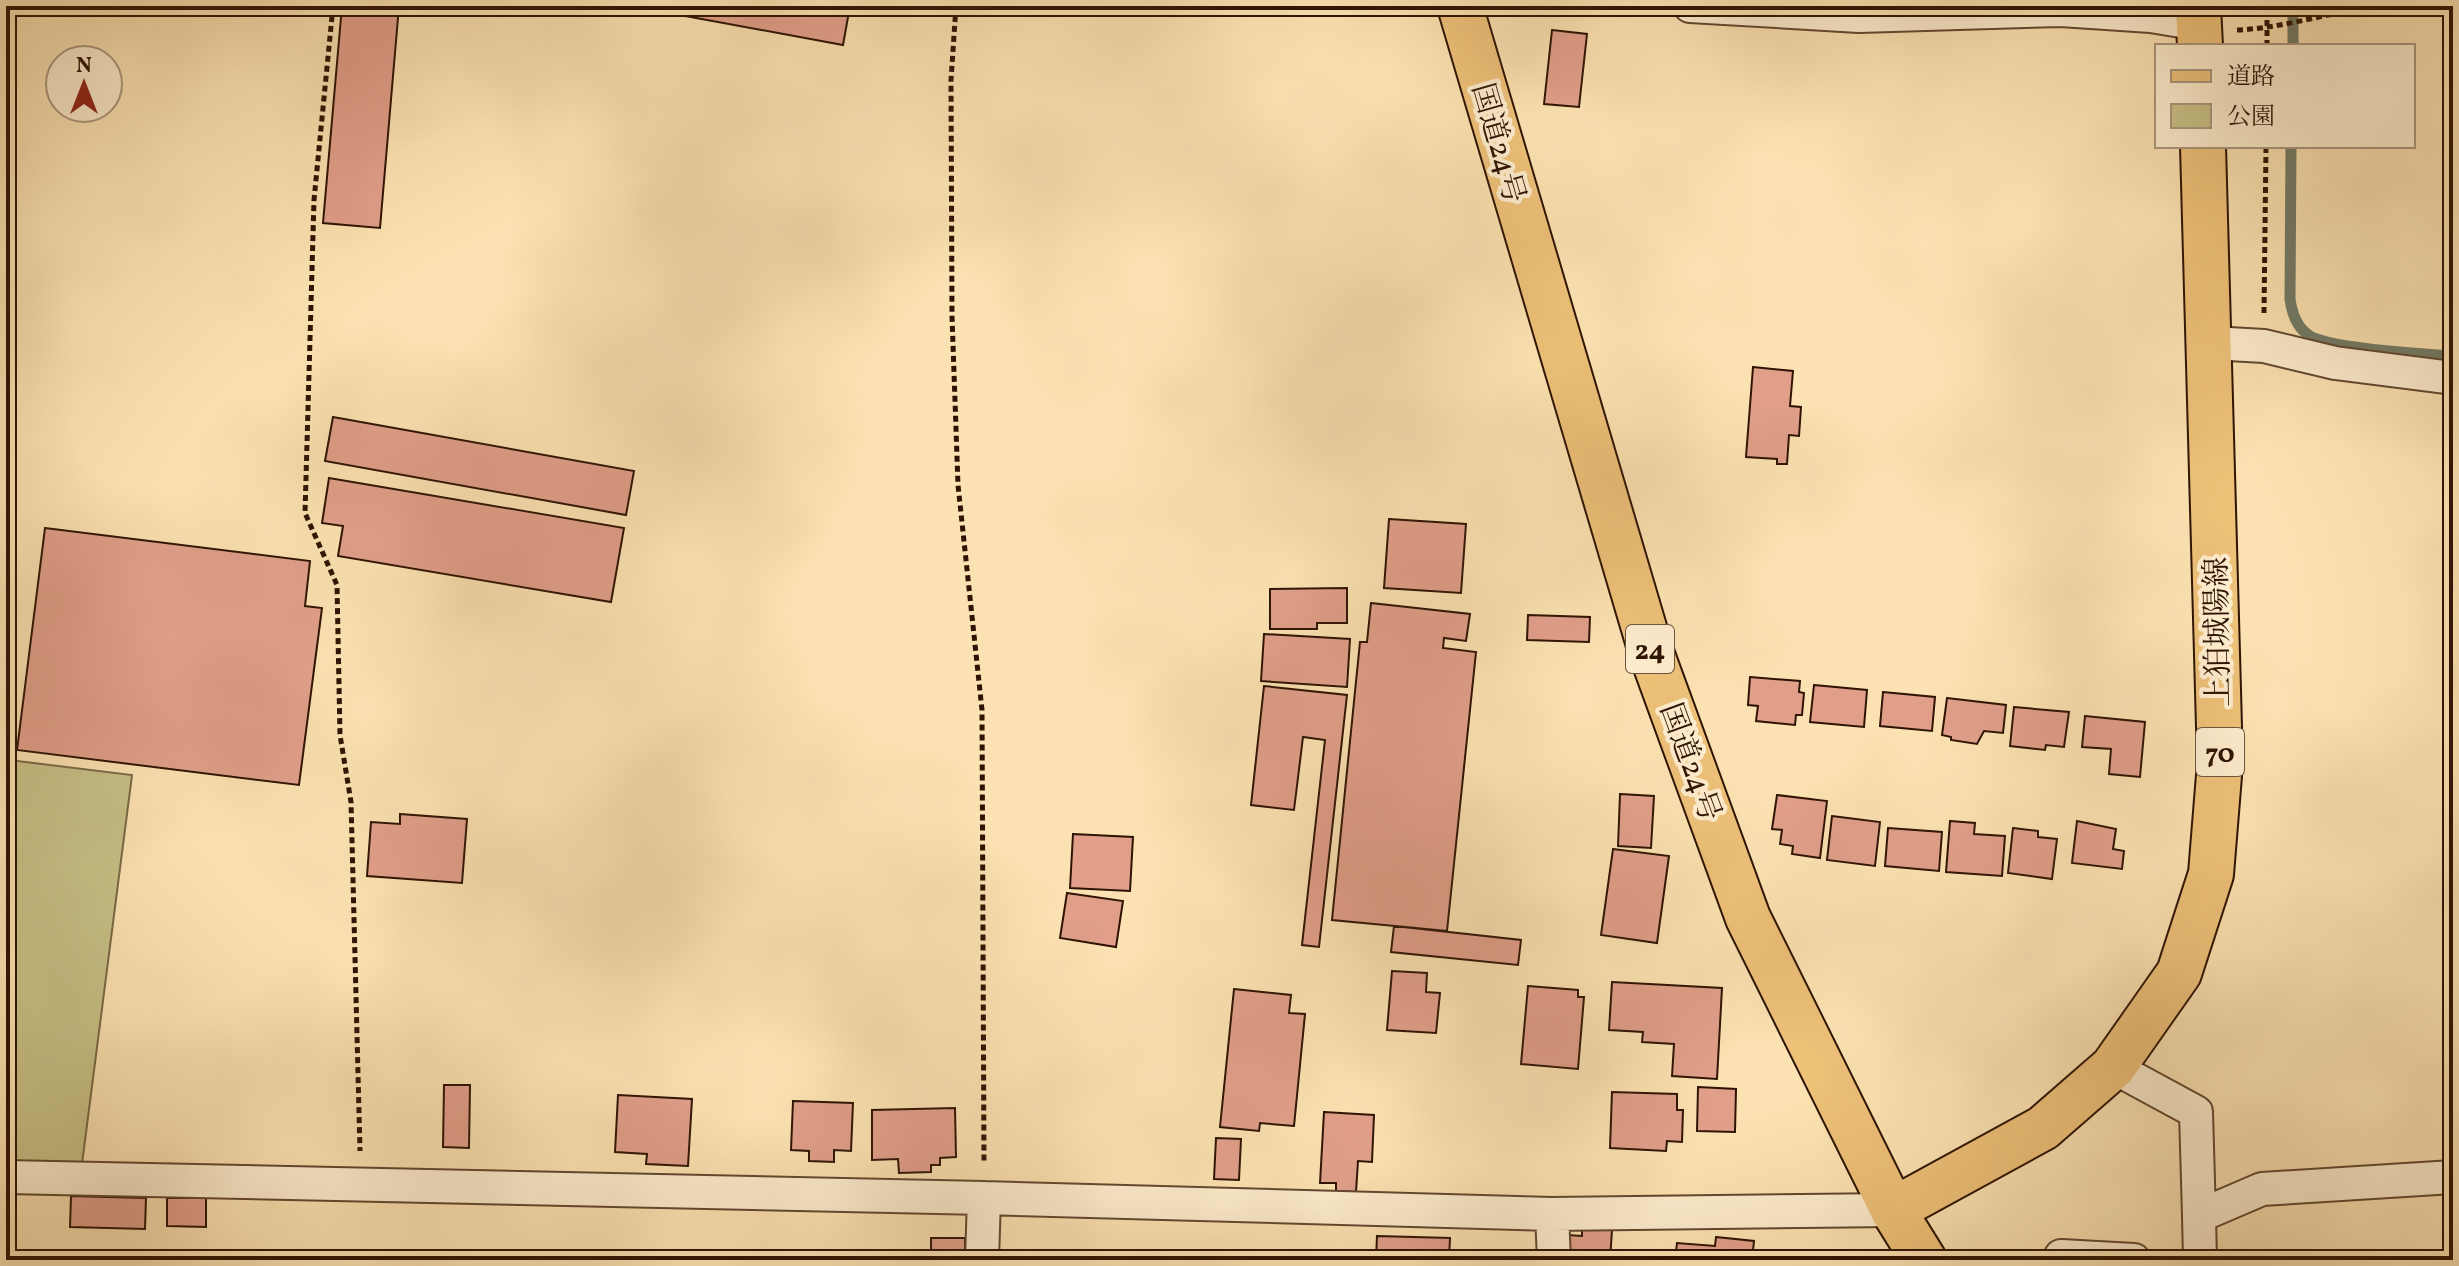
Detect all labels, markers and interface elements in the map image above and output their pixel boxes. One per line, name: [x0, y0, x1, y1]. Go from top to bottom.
north arrow: [44, 44, 124, 124]
legend: [2155, 44, 2415, 148]
text: N: [76, 51, 92, 82]
text: 道路: [2227, 61, 2275, 95]
street label: 国道24号: [1460, 79, 1534, 209]
text: 公園: [2227, 101, 2275, 135]
street label: 上狛城陽線: [2197, 557, 2241, 707]
road number: 24: [1626, 625, 1674, 673]
street label: 国道24号: [1648, 698, 1730, 828]
road number: 70: [2196, 728, 2244, 776]

